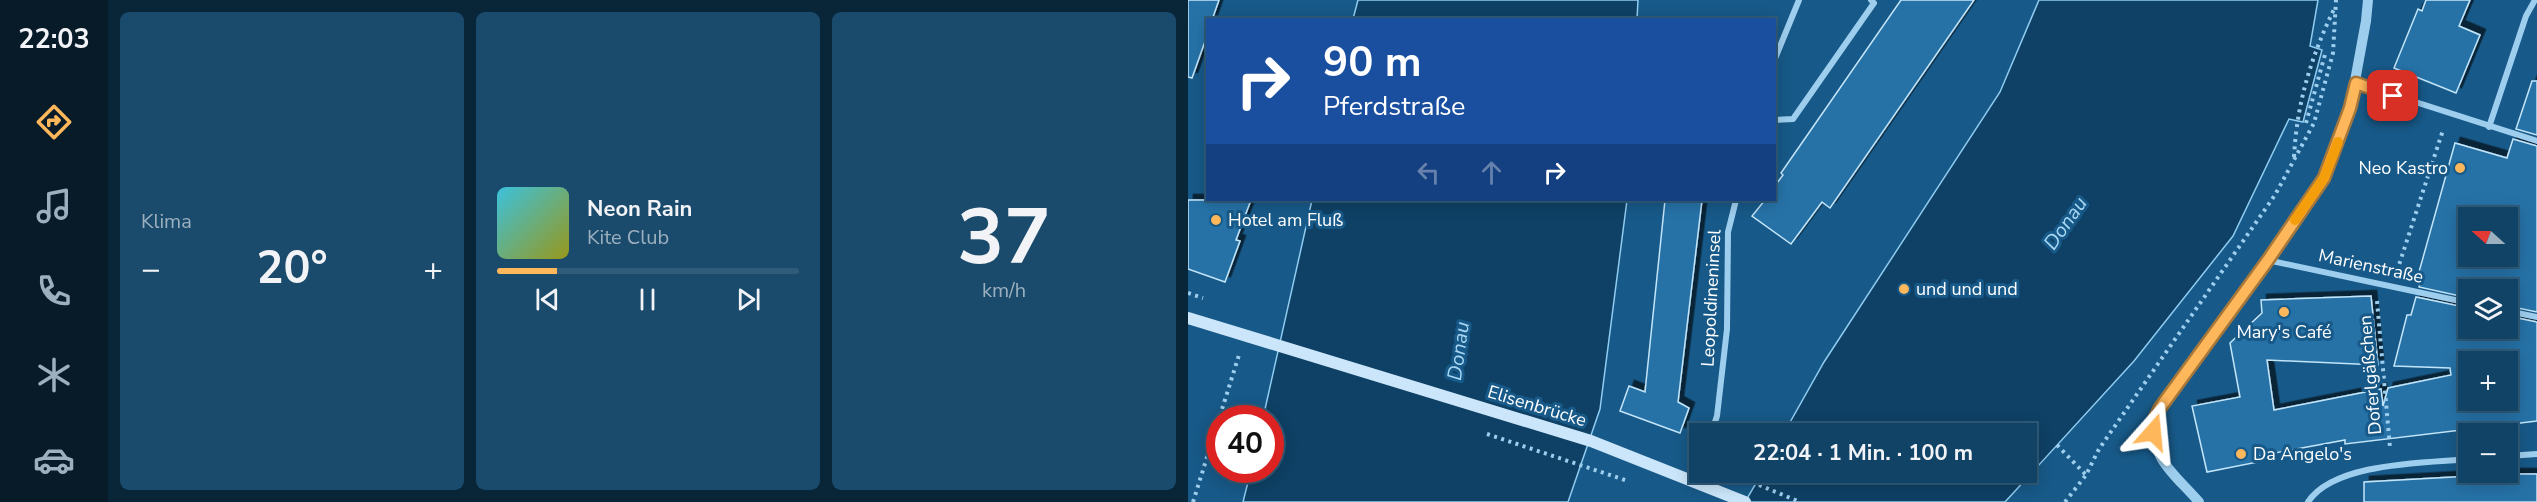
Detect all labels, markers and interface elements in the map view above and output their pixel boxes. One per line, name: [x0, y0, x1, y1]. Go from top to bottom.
text: 22:03: [18, 21, 90, 58]
text: 90 m: [1323, 34, 1422, 91]
icon: right: [1224, 42, 1302, 120]
pin: [2367, 70, 2418, 121]
icon: arrive: [2376, 79, 2409, 112]
text: Pferdstraße: [1323, 88, 1465, 125]
icon: directions: [33, 101, 75, 143]
icon: left: [1412, 156, 1445, 189]
icon: ahead: [1475, 156, 1508, 189]
icon: right: [1538, 156, 1571, 189]
place label: Neo Kastro: [2358, 156, 2448, 180]
marker: Neo Kastro: [2453, 161, 2467, 175]
text: 37: [957, 184, 1051, 291]
icon: music: [33, 185, 75, 227]
water label: Donau: [2037, 191, 2093, 255]
text: Neon Rain: [587, 194, 692, 224]
north arrow: [2458, 207, 2518, 267]
map controls: [2458, 207, 2518, 483]
text: Klima: [141, 208, 192, 235]
place label: Hotel am Fluß: [1228, 208, 1343, 232]
marker: Hotel am Fluß: [1209, 213, 1223, 227]
text: Kite Club: [587, 224, 669, 251]
street label: Leopoldineninsel: [1695, 228, 1727, 367]
text: 20°: [256, 238, 328, 299]
street label: Marienstraße: [2316, 243, 2426, 289]
text: −: [141, 247, 161, 292]
text: +: [423, 247, 443, 292]
icon: phone: [33, 270, 75, 312]
text: km/h: [982, 277, 1026, 304]
place label: und und und: [1916, 277, 2018, 301]
button: layers: [2458, 279, 2518, 339]
marker: und und und: [1897, 282, 1911, 296]
icon: previous: [531, 283, 564, 316]
icon: pause: [631, 283, 664, 316]
icon: next: [732, 283, 765, 316]
marker: Mary's Café: [2277, 305, 2291, 319]
street label: Doferlgäßchen: [2353, 314, 2387, 436]
water label: Donau: [1441, 320, 1476, 382]
place label: Mary's Café: [2236, 320, 2332, 344]
button: +: [2458, 351, 2518, 411]
icon: climate: [33, 354, 75, 396]
street label: Elisenbrücke: [1485, 380, 1589, 432]
position arrow: [2121, 400, 2185, 464]
speed limit sign: 40: [1206, 405, 1284, 483]
button: −: [2458, 423, 2518, 483]
text: 22:04 · 1 Min. · 100 m: [1753, 438, 1973, 468]
icon: car: [33, 439, 75, 481]
place label: Da Angelo's: [2253, 442, 2352, 466]
marker: Da Angelo's: [2234, 447, 2248, 461]

